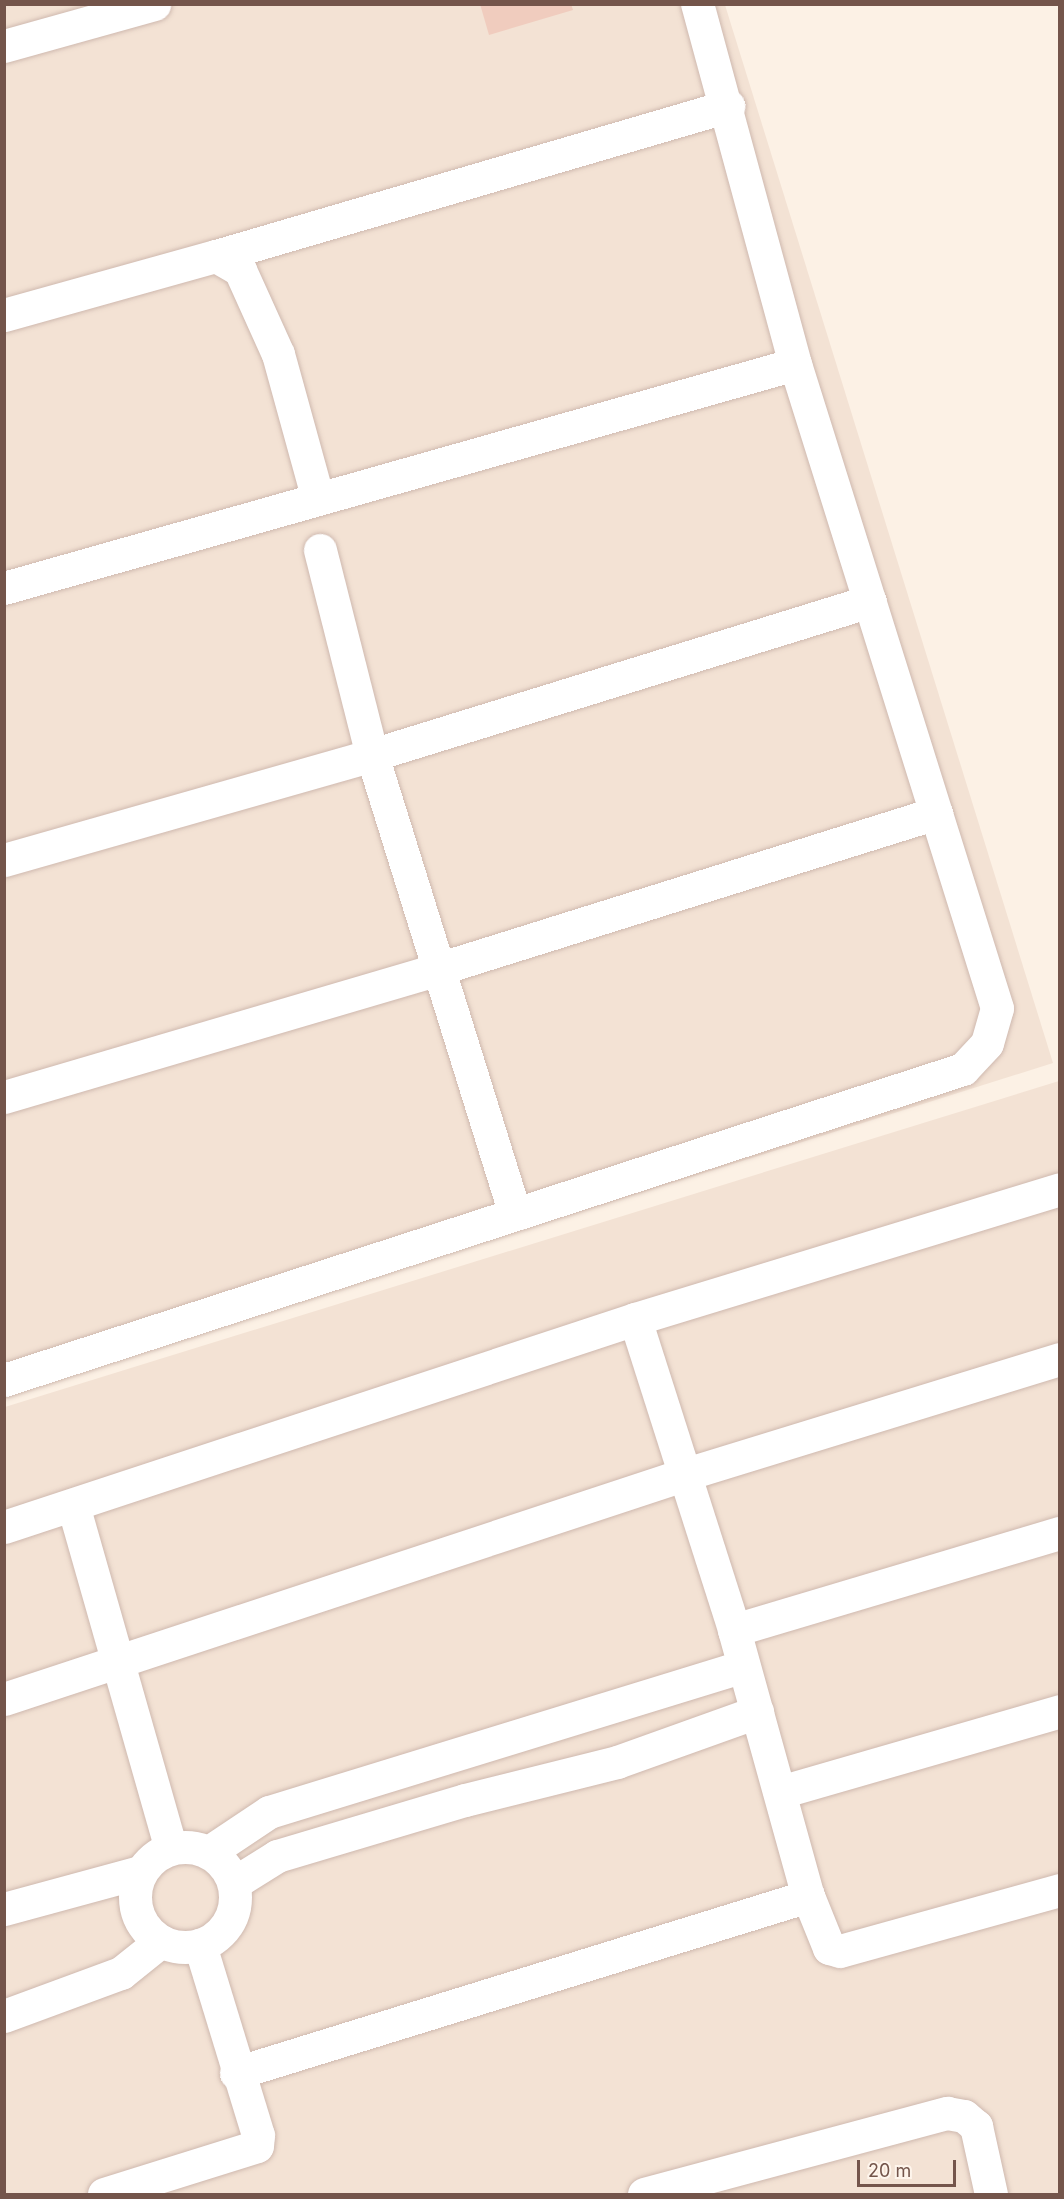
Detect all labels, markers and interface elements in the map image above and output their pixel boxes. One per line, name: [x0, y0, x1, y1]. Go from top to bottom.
scale bar: [860, 2148, 959, 2186]
text: 20 m: [868, 2160, 911, 2181]

